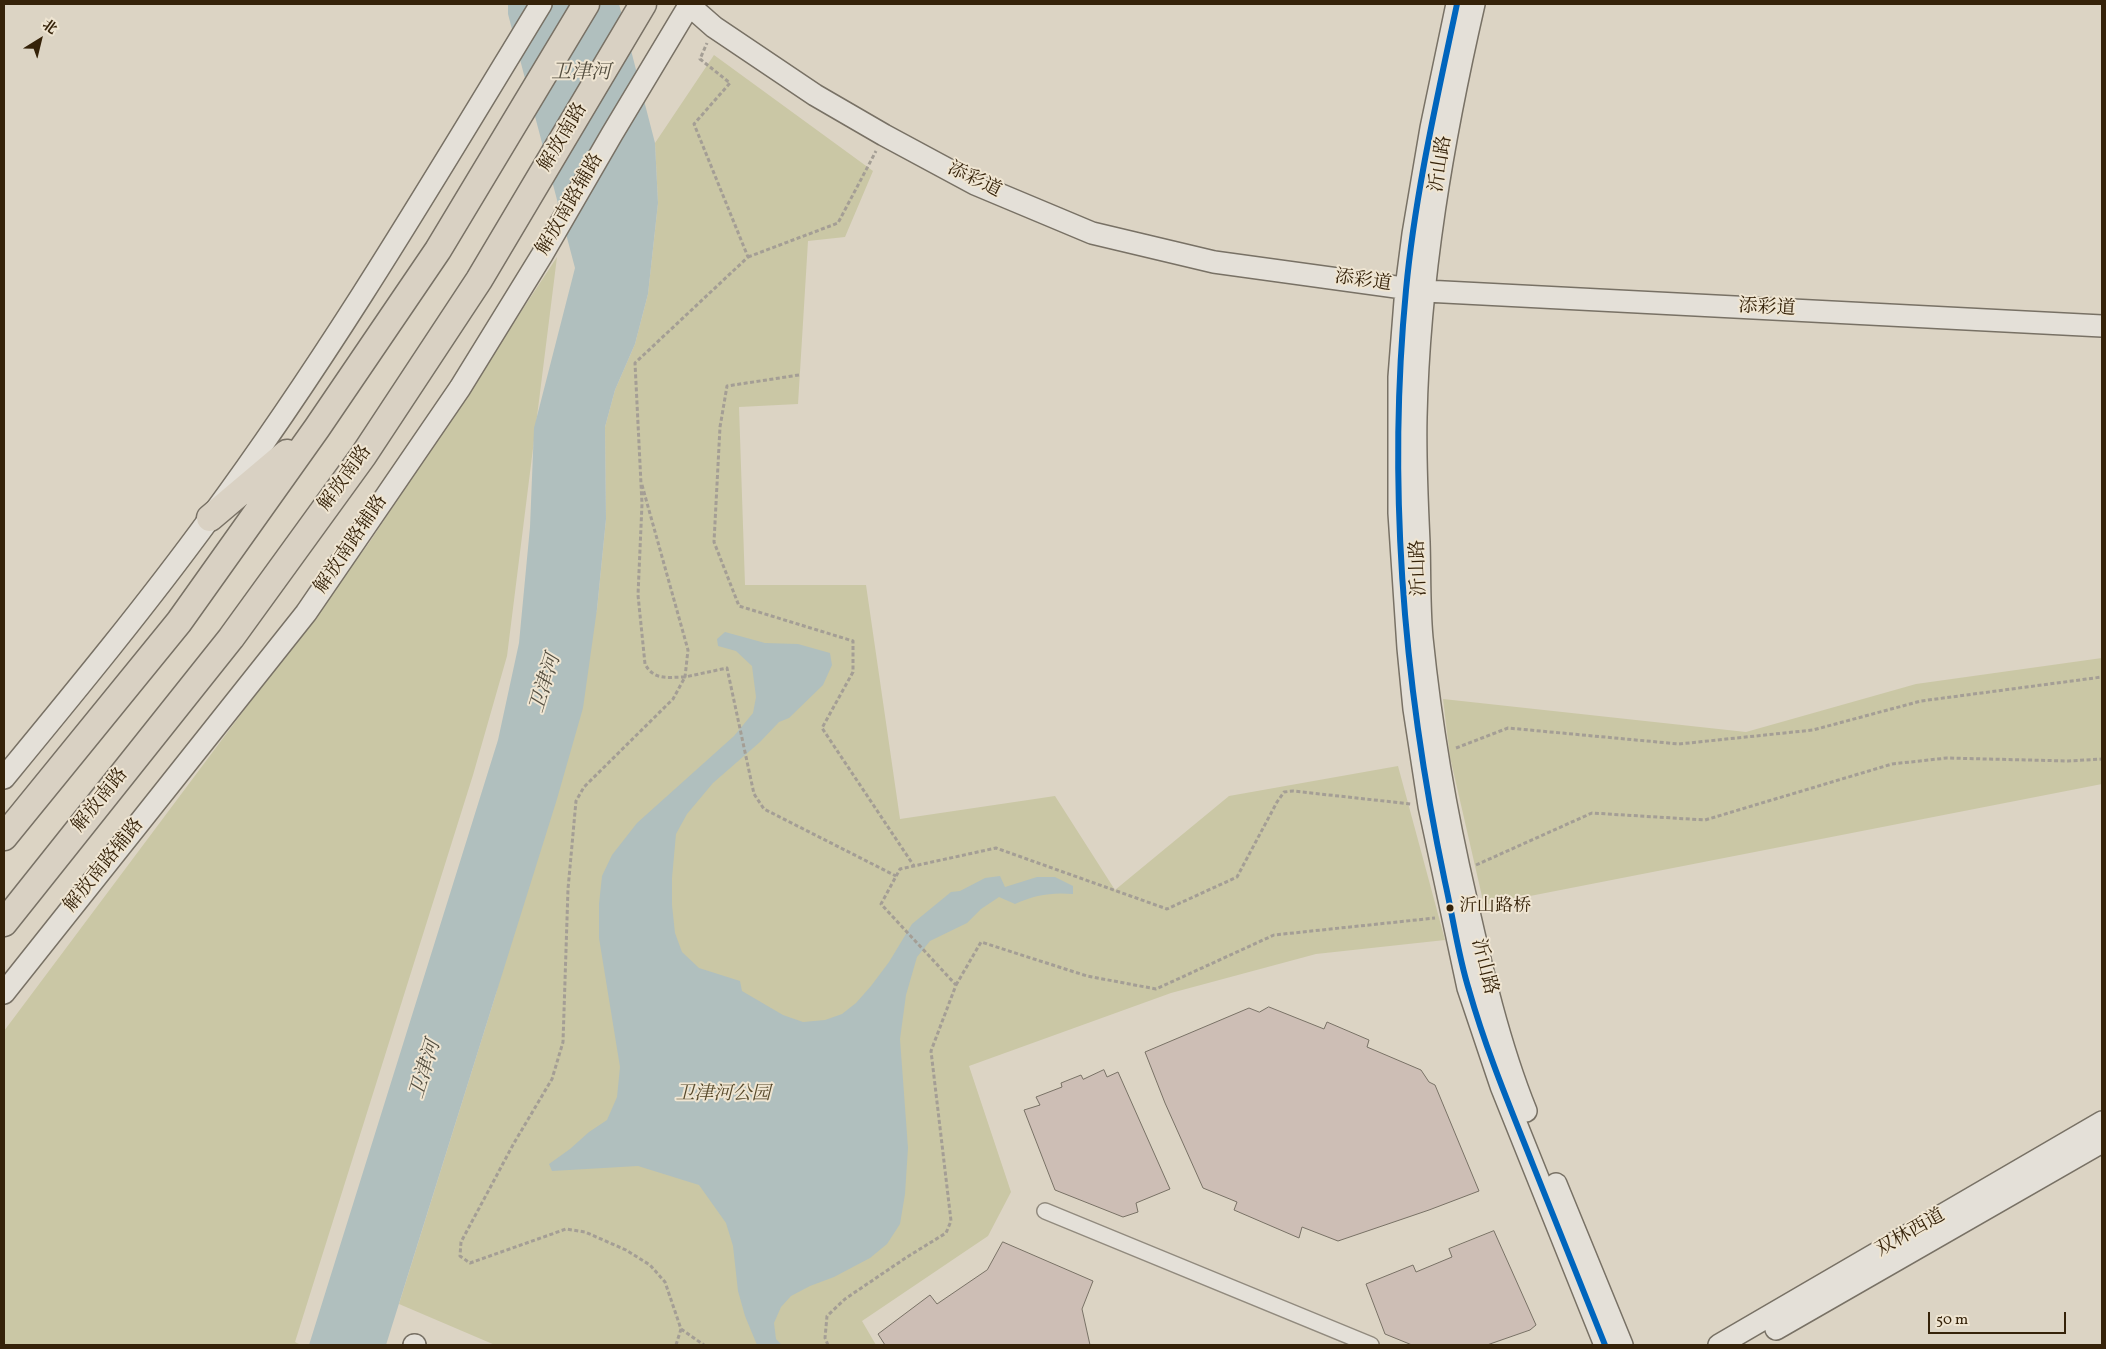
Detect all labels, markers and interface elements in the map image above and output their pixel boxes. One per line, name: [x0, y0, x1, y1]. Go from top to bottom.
north arrow: [15, 15, 65, 65]
text: 北: [38, 16, 60, 39]
water label: 卫津河: [551, 62, 611, 86]
street label: 解放南路: [535, 100, 593, 176]
street label: 沂山路: [1426, 134, 1458, 194]
street label: 解放南路辅路: [533, 150, 609, 260]
street label: 添彩道: [943, 158, 1005, 204]
street label: 添彩道: [1333, 267, 1393, 297]
street label: 添彩道: [1738, 296, 1796, 322]
street label: 解放南路: [314, 442, 378, 516]
street label: 解放南路辅路: [311, 491, 393, 599]
street label: 沂山路: [1408, 539, 1432, 597]
water label: 卫津河: [527, 652, 567, 716]
street label: 解放南路: [68, 764, 134, 838]
street label: 解放南路辅路: [60, 815, 150, 917]
place label: 沂山路桥: [1459, 897, 1531, 919]
marker: 沂山路桥: [1445, 903, 1455, 913]
street label: 沂山路: [1465, 937, 1501, 997]
water label: 卫津河: [407, 1038, 447, 1102]
park label: 卫津河公园: [676, 1085, 770, 1107]
street label: 双林西道: [1872, 1205, 1950, 1263]
scale bar: [1931, 1302, 2068, 1334]
text: 50 m: [1936, 1310, 1968, 1331]

